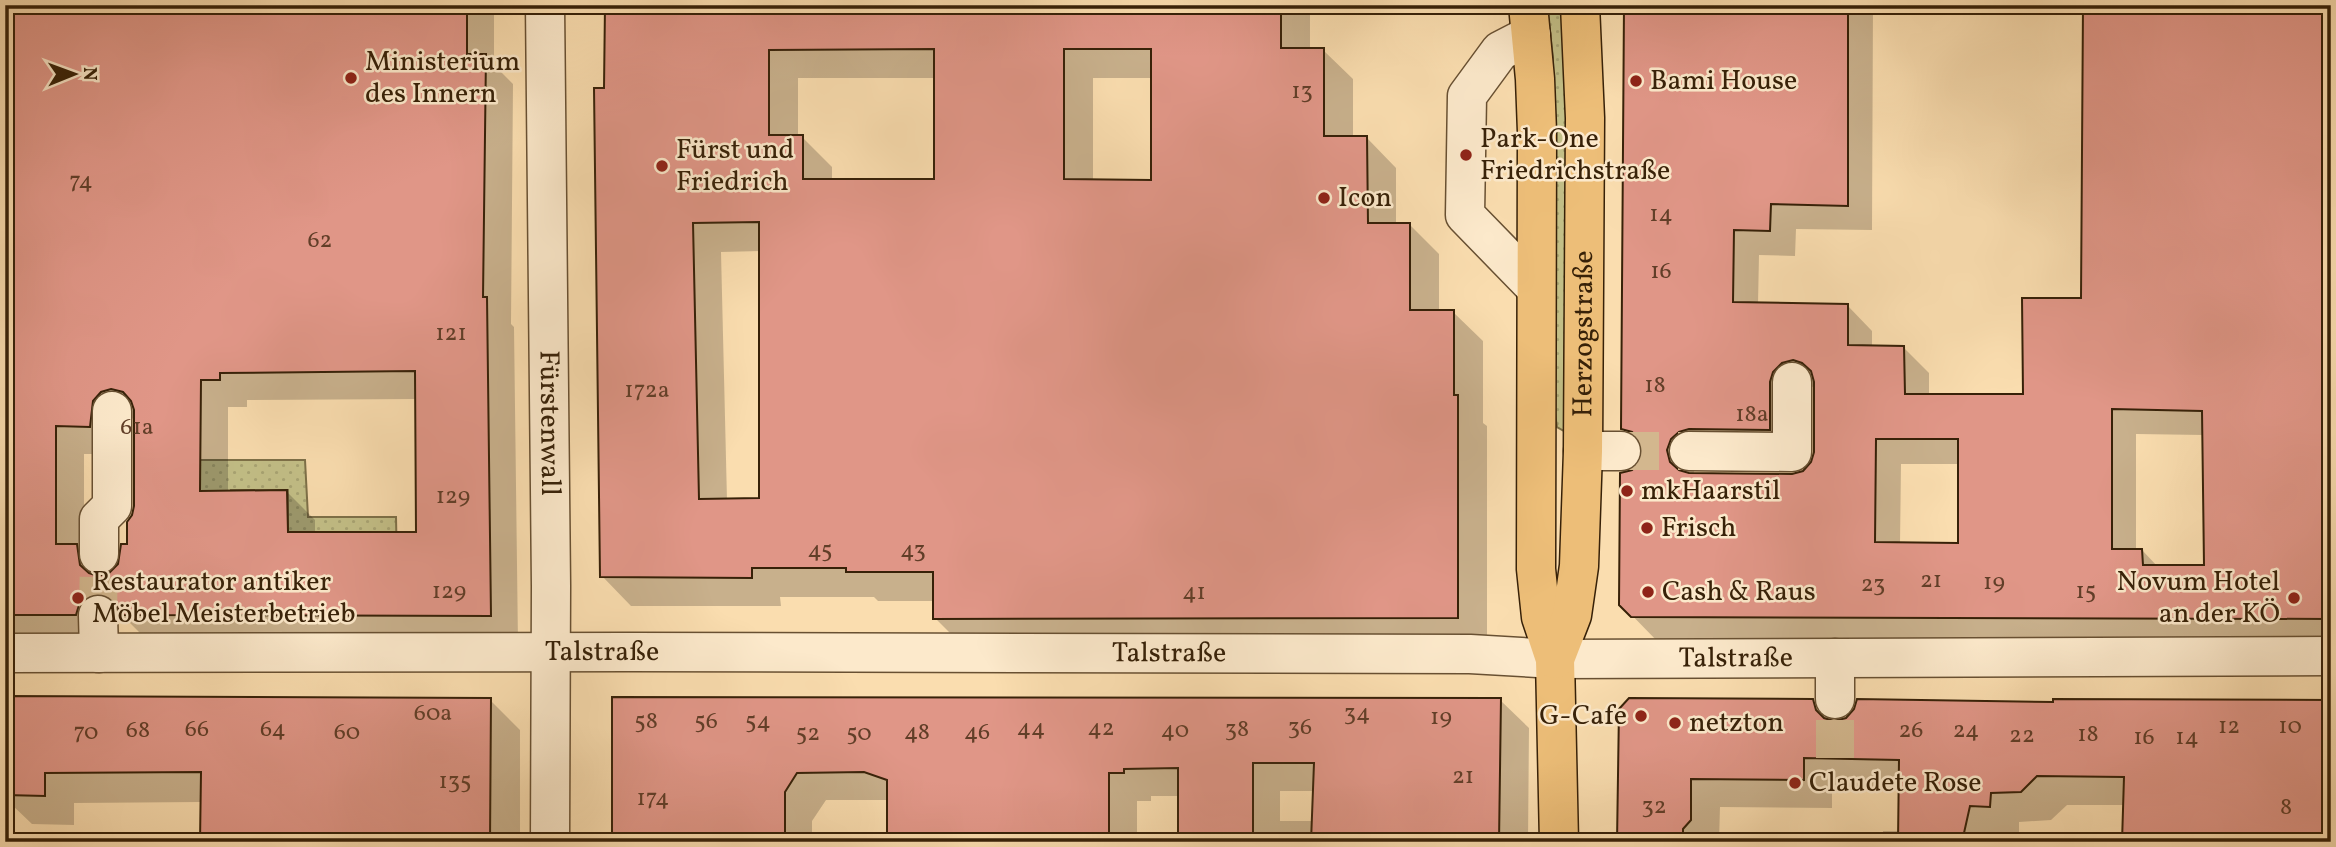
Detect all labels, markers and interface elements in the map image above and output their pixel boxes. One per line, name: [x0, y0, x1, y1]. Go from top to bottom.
north arrow: [38, 38, 108, 108]
place label: Ministerium des Innern: [365, 43, 520, 114]
place label: Bami House: [1650, 62, 1797, 101]
text: N: [76, 67, 102, 81]
marker: Ministerium des Innern: [343, 70, 359, 86]
marker: Bami House: [1628, 73, 1644, 89]
house number: 13: [1291, 75, 1313, 109]
place label: Park-One Friedrichstraße: [1480, 120, 1670, 191]
place label: Fürst und Friedrich: [676, 131, 794, 202]
marker: Park-One Friedrichstraße: [1458, 147, 1474, 163]
marker: Fürst und Friedrich: [654, 158, 670, 174]
house number: 74: [69, 165, 93, 199]
place label: Icon: [1338, 179, 1392, 218]
marker: Icon: [1316, 190, 1332, 206]
house number: 14: [1649, 198, 1673, 232]
house number: 62: [307, 224, 333, 258]
street label: Herzogstraße: [1564, 250, 1604, 417]
house number: 16: [1650, 255, 1672, 289]
house number: 121: [435, 317, 467, 351]
street label: Fürstenwall: [529, 350, 570, 496]
house number: 18: [1644, 369, 1666, 403]
house number: 172a: [624, 374, 670, 408]
house number: 18a: [1735, 398, 1769, 432]
house number: 61a: [120, 411, 154, 445]
place label: mkHaarstil: [1641, 472, 1780, 511]
house number: 129: [436, 480, 470, 514]
marker: mkHaarstil: [1619, 483, 1635, 499]
place label: Frisch: [1661, 509, 1737, 548]
marker: Frisch: [1639, 520, 1655, 536]
house number: 45: [807, 534, 833, 568]
house number: 43: [900, 534, 926, 568]
place label: Restaurator antiker Möbel Meisterbetrieb: [92, 563, 356, 634]
place label: Novum Hotel an der KÖ: [2116, 563, 2280, 634]
house number: 21: [1920, 564, 1942, 598]
house number: 19: [1983, 566, 2005, 600]
house number: 23: [1861, 568, 1885, 602]
place label: Cash & Raus: [1662, 573, 1816, 612]
house number: 129: [432, 575, 466, 609]
house number: 15: [2076, 575, 2096, 609]
house number: 41: [1182, 576, 1206, 610]
marker: Cash & Raus: [1640, 584, 1656, 600]
marker: Restaurator antiker Möbel Meisterbetrieb: [70, 590, 86, 606]
marker: Novum Hotel an der KÖ: [2286, 590, 2302, 606]
street label: Talstraße: [545, 632, 659, 672]
street label: Talstraße: [1112, 634, 1226, 673]
street label: Talstraße: [1678, 639, 1793, 678]
house number: 60a: [414, 697, 452, 731]
house number: 34: [1344, 697, 1370, 731]
place label: G-Cafe: [1539, 697, 1627, 736]
house number: 19: [1430, 701, 1452, 735]
place label: netzton: [1689, 704, 1784, 743]
house number: 58: [634, 705, 658, 739]
house number: 56: [694, 705, 718, 739]
house number: 54: [745, 705, 771, 739]
marker: G-Cafe: [1633, 708, 1649, 724]
house number: 12: [2218, 710, 2240, 744]
house number: 10: [2278, 710, 2302, 744]
house number: 36: [1288, 711, 1312, 745]
house number: 44: [1017, 712, 1045, 746]
house number: 42: [1087, 712, 1115, 746]
house number: 66: [185, 713, 209, 747]
house number: 64: [260, 713, 286, 747]
house number: 38: [1225, 713, 1249, 747]
house number: 68: [126, 714, 150, 748]
house number: 40: [1161, 714, 1189, 748]
house number: 26: [1898, 714, 1924, 748]
house number: 24: [1953, 714, 1979, 748]
marker: netzton: [1667, 715, 1683, 731]
house number: 70: [73, 716, 99, 750]
house number: 60: [334, 716, 360, 750]
house number: 48: [904, 716, 930, 750]
house number: 46: [964, 716, 990, 750]
house number: 52: [796, 717, 820, 751]
house number: 50: [846, 717, 872, 751]
house number: 18: [2077, 718, 2099, 752]
house number: 22: [2009, 719, 2035, 753]
house number: 16: [2133, 721, 2155, 755]
house number: 14: [2175, 721, 2199, 755]
house number: 21: [1452, 760, 1474, 794]
place label: Claudete Rose: [1809, 764, 1982, 803]
house number: 135: [438, 765, 472, 799]
marker: Claudete Rose: [1787, 775, 1803, 791]
house number: 174: [637, 782, 669, 816]
house number: 32: [1641, 790, 1667, 824]
house number: 8: [2280, 791, 2292, 825]

